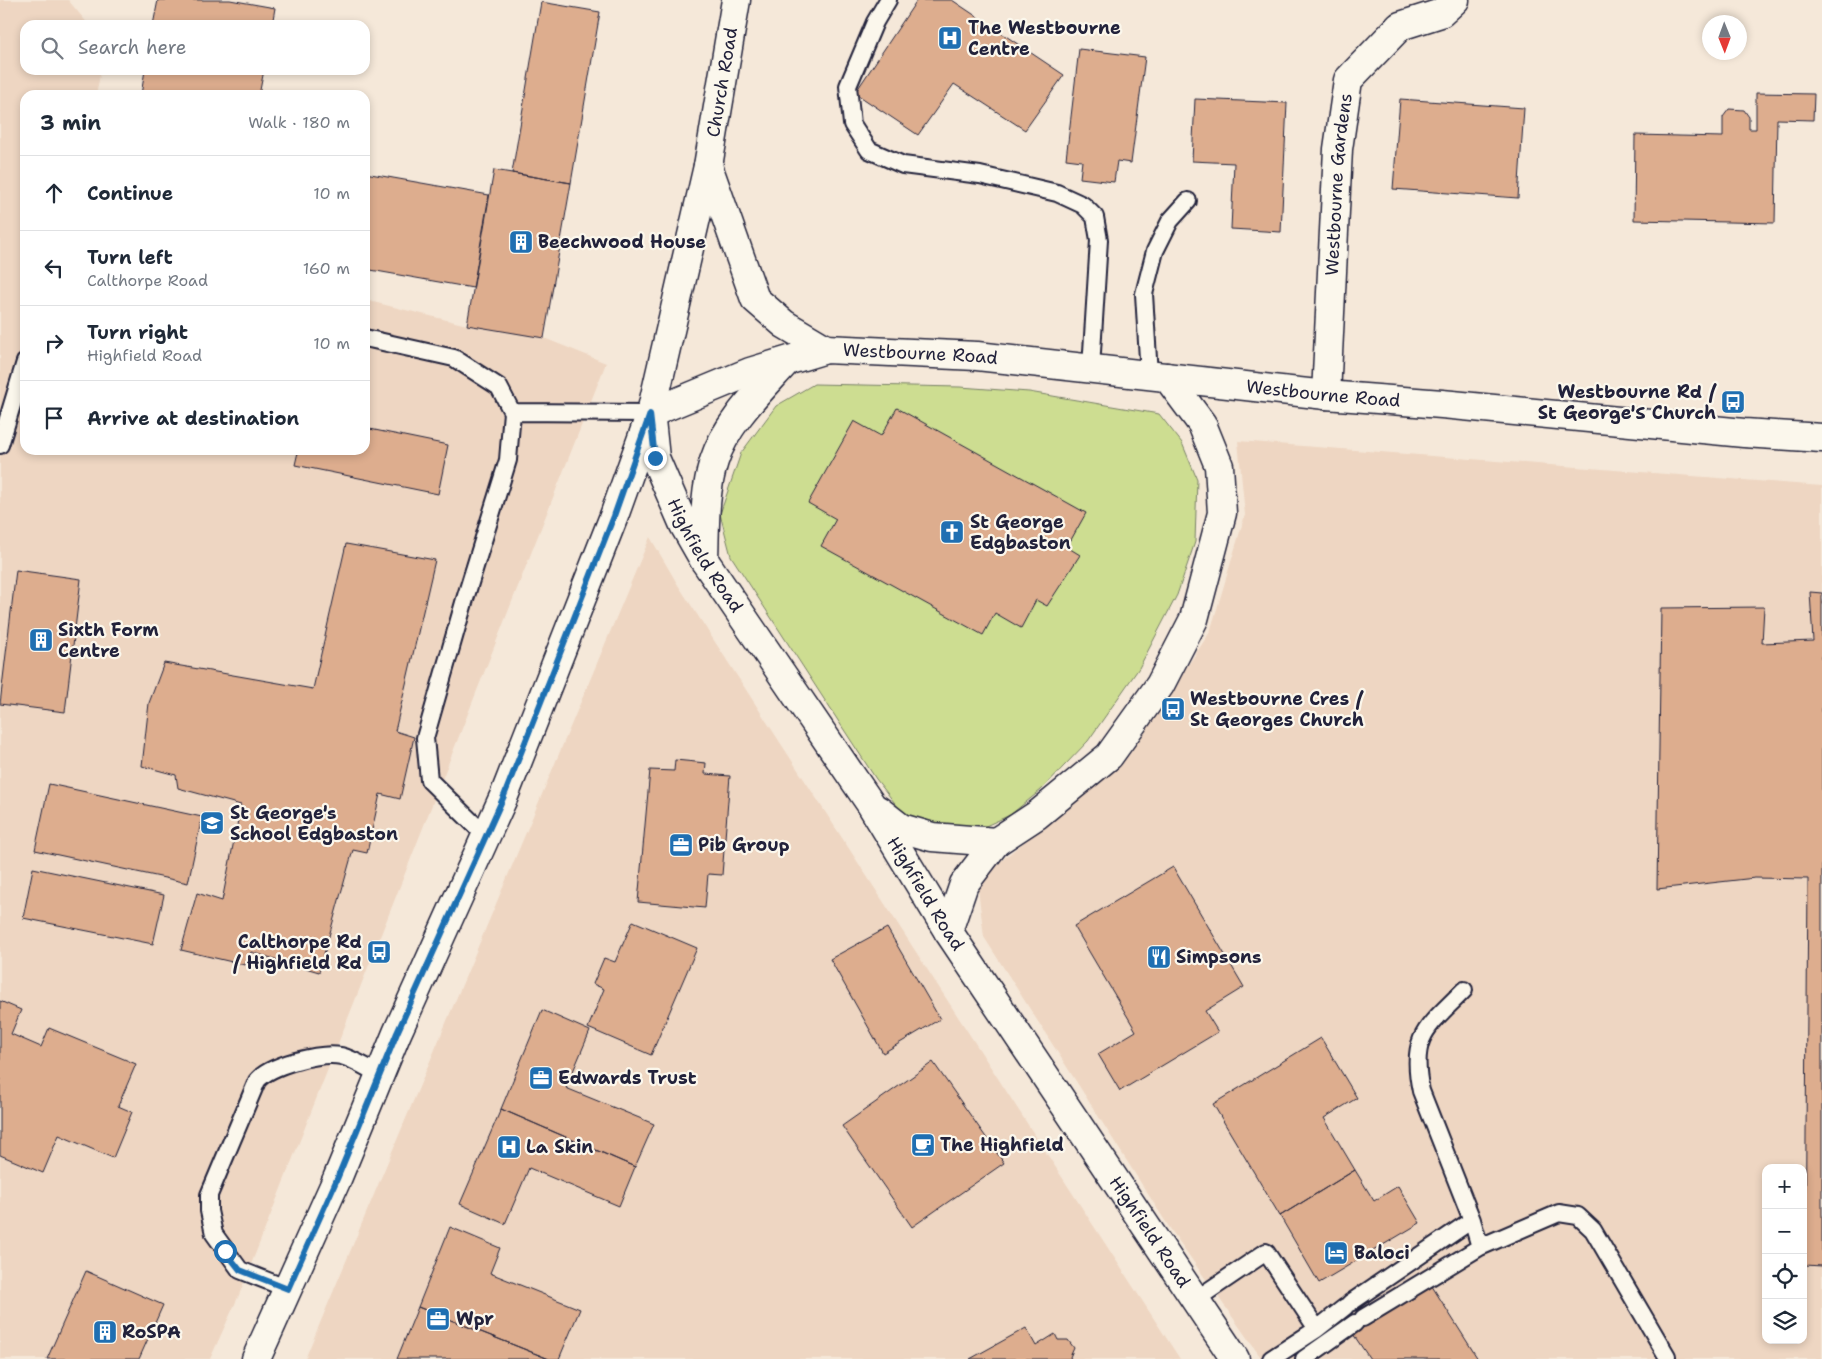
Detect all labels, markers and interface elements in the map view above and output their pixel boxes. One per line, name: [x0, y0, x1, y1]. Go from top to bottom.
north arrow: [1702, 15, 1747, 60]
place label: The Westbourne Centre: [968, 16, 1121, 61]
search box: [20, 20, 370, 75]
hospital icon: The Westbourne Centre: [937, 25, 963, 51]
street label: Church Road: [701, 26, 743, 139]
icon: search: [38, 34, 66, 62]
text: Search here: [78, 35, 187, 60]
street label: Westbourne Gardens: [1320, 92, 1358, 276]
text: 3 min: [40, 109, 101, 137]
text: Walk · 180 m: [248, 112, 350, 133]
icon: ahead: [40, 179, 68, 207]
text: Continue: [87, 181, 173, 206]
text: 10 m: [313, 183, 350, 204]
building icon: Beechwood House: [508, 229, 534, 255]
place label: Beechwood House: [538, 230, 706, 254]
text: Turn left: [87, 245, 173, 270]
icon: left: [40, 254, 68, 282]
text: 160 m: [303, 258, 350, 279]
text: Calthorpe Road: [87, 270, 208, 291]
text: Turn right: [87, 320, 188, 345]
icon: right: [40, 329, 68, 357]
text: 10 m: [313, 333, 350, 354]
street label: Westbourne Road: [842, 338, 999, 370]
text: Highfield Road: [87, 345, 202, 366]
street label: Westbourne Road: [1245, 374, 1401, 413]
place label: Westbourne Rd / St George'S Church: [1538, 380, 1717, 425]
bus stop icon: Westbourne Rd / St George'S Church: [1720, 389, 1746, 415]
icon: arrive: [40, 404, 68, 432]
text: Arrive at destination: [87, 406, 299, 431]
route end: [644, 447, 667, 470]
street label: Highfield Road: [662, 494, 748, 617]
place label: St George Edgbaston: [970, 510, 1071, 555]
church icon: St George Edgbaston: [939, 519, 965, 545]
place label: Sixth Form Centre: [58, 618, 159, 663]
building icon: Sixth Form Centre: [28, 627, 54, 653]
place label: Westbourne Cres / St Georges Church: [1190, 687, 1364, 732]
bus stop icon: Westbourne Cres / St Georges Church: [1160, 696, 1186, 722]
place label: St George's School Edgbaston: [230, 801, 398, 846]
school or university icon: St George's School Edgbaston: [199, 810, 225, 836]
office icon: Pib Group: [668, 832, 694, 858]
street label: Highfield Road: [881, 832, 970, 955]
place label: Pib Group: [698, 833, 790, 857]
place label: Calthorpe Rd / Highfield Rd: [233, 930, 362, 975]
bus stop icon: Calthorpe Rd / Highfield Rd: [366, 939, 392, 965]
restaurant icon: Simpsons: [1146, 944, 1172, 970]
place label: Simpsons: [1176, 945, 1262, 969]
office icon: Edwards Trust: [528, 1065, 554, 1091]
place label: Edwards Trust: [558, 1066, 697, 1090]
cafe icon: The Highfield: [910, 1132, 936, 1158]
place label: The Highfield: [940, 1133, 1064, 1157]
hospital icon: La Skin: [496, 1134, 522, 1160]
place label: La Skin: [526, 1135, 593, 1159]
map controls: [1762, 1164, 1807, 1344]
button: +: [1762, 1164, 1807, 1209]
street label: Highfield Road: [1104, 1171, 1196, 1292]
button: −: [1762, 1209, 1807, 1254]
route start: [214, 1240, 237, 1263]
hotel icon: Baloci: [1323, 1240, 1349, 1266]
place label: Baloci: [1354, 1241, 1410, 1265]
button: locate: [1762, 1254, 1807, 1299]
button: layers: [1762, 1299, 1807, 1344]
office icon: Wpr: [425, 1306, 451, 1332]
place label: Wpr: [456, 1307, 494, 1331]
building icon: RoSPA: [92, 1319, 118, 1345]
place label: RoSPA: [122, 1320, 181, 1344]

